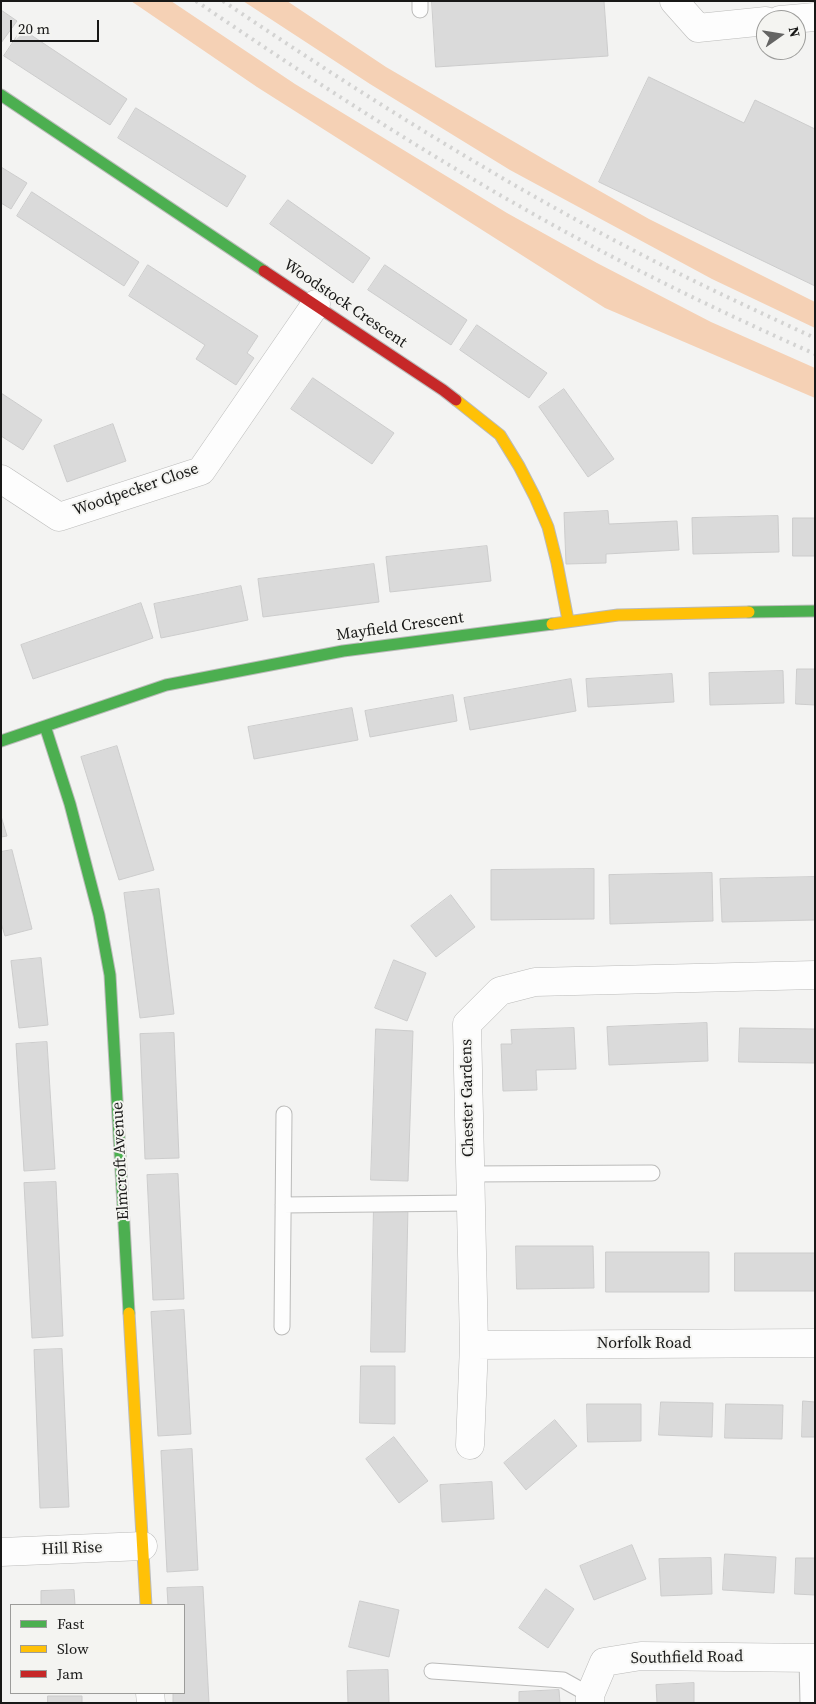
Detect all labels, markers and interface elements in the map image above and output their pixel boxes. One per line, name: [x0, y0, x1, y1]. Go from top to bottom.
scale bar: [12, 10, 101, 42]
north arrow: [756, 10, 806, 60]
text: 20 m: [18, 18, 50, 39]
text: N: [784, 25, 806, 39]
street label: Woodstock Crescent: [280, 256, 410, 352]
street label: Woodpecker Close: [71, 460, 201, 520]
street label: Mayfield Crescent: [335, 609, 465, 645]
street label: Chester Gardens: [457, 1039, 479, 1157]
street label: Elmcroft Avenue: [108, 1101, 134, 1221]
street label: Norfolk Road: [597, 1334, 691, 1354]
street label: Hill Rise: [41, 1538, 103, 1560]
legend: [10, 1604, 185, 1694]
text: Fast: [57, 1613, 84, 1634]
text: Slow: [57, 1638, 89, 1659]
street label: Southfield Road: [631, 1647, 743, 1669]
text: Jam: [57, 1663, 83, 1684]

